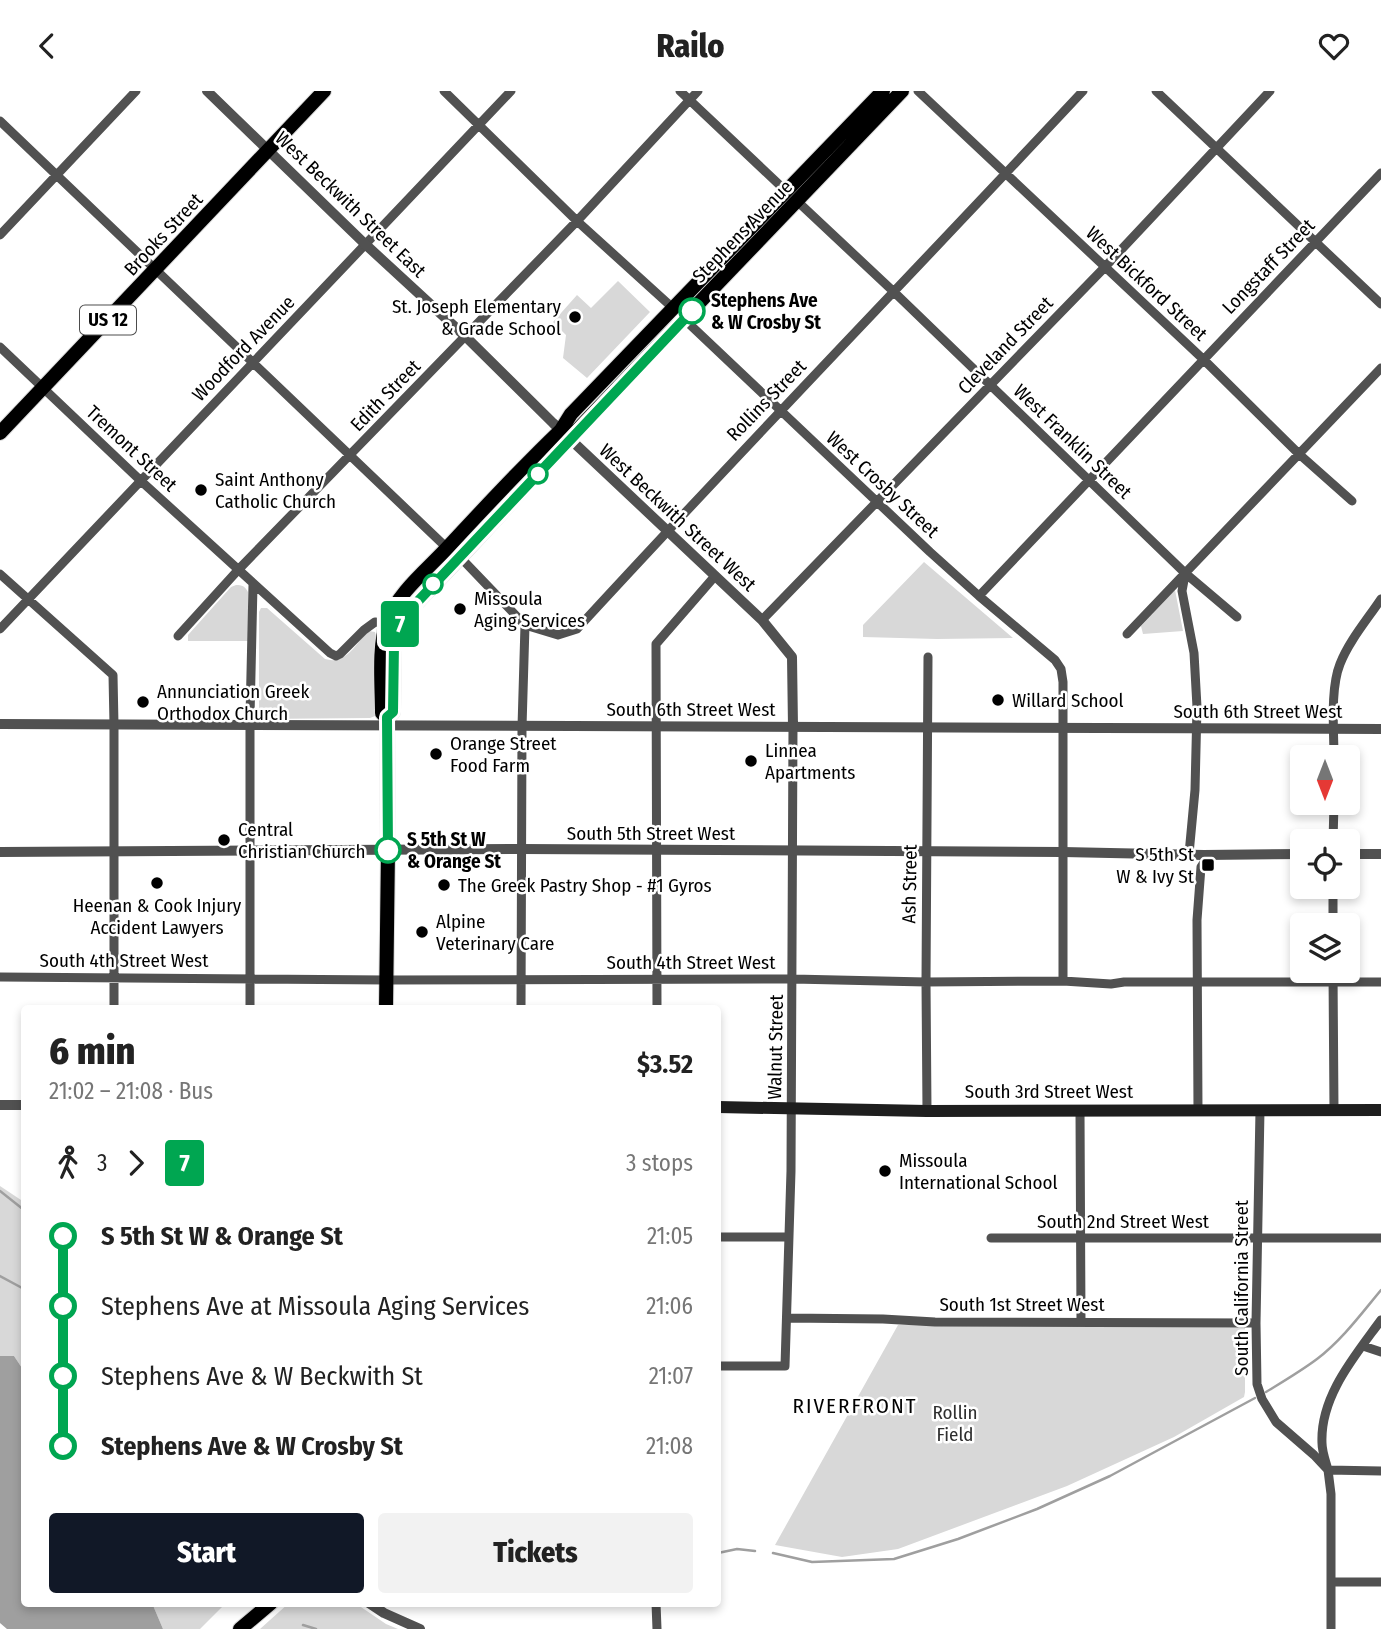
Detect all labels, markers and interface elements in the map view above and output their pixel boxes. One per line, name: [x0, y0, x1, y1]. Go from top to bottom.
icon: back: [28, 27, 66, 65]
text: Railo: [657, 27, 724, 65]
icon: heart: [1315, 27, 1353, 65]
street label: West Beckwith Street East: [271, 127, 431, 283]
street label: Stephens Avenue: [688, 175, 797, 288]
street label: Brooks Street: [119, 188, 208, 280]
street label: Longstaff Street: [1217, 214, 1320, 319]
street label: West Bickford Street: [1081, 221, 1213, 346]
place label: Stephens Ave & W Crosby St: [711, 289, 821, 334]
street label: Woodford Avenue: [187, 291, 299, 406]
street label: Cleveland Street: [953, 291, 1058, 399]
place label: St. Joseph Elementary & Grade School: [392, 295, 562, 340]
marker: Stephens Ave & W Crosby St: [679, 298, 705, 324]
road number: US 12: [80, 305, 136, 335]
marker: St. Joseph Elementary & Grade School: [567, 309, 583, 325]
street label: Edith Street: [346, 354, 426, 436]
street label: Rollins Street: [722, 354, 811, 446]
street label: West Franklin Street: [1009, 379, 1137, 504]
street label: Tremont Street: [81, 400, 182, 497]
street label: West Crosby Street: [822, 426, 944, 543]
street label: West Beckwith Street West: [595, 439, 761, 597]
unlabelled marker: [528, 464, 548, 484]
place label: Saint Anthony Catholic Church: [215, 468, 336, 513]
marker: Saint Anthony Catholic Church: [193, 482, 209, 498]
unlabelled marker: [423, 574, 443, 594]
place label: Missoula Aging Services: [474, 587, 585, 632]
line badge: 7: [377, 601, 423, 647]
marker: Missoula Aging Services: [452, 601, 468, 617]
text: 7: [395, 610, 405, 638]
place label: Annunciation Greek Orthodox Church: [157, 680, 309, 725]
place label: Willard School: [1012, 689, 1124, 712]
marker: Willard School: [990, 692, 1006, 708]
marker: Annunciation Greek Orthodox Church: [135, 694, 151, 710]
street label: South 6th Street West: [606, 698, 776, 721]
street label: South 6th Street West: [1173, 700, 1343, 723]
place label: Orange Street Food Farm: [450, 732, 557, 777]
place label: Linnea Apartments: [765, 739, 855, 784]
north arrow: [1290, 745, 1360, 815]
map controls: [1290, 745, 1360, 983]
marker: Orange Street Food Farm: [428, 746, 444, 762]
marker: Linnea Apartments: [743, 753, 759, 769]
place label: Central Christian Church: [238, 818, 365, 863]
street label: South 5th Street West: [567, 822, 736, 845]
place label: S 5th St W & Orange St: [407, 828, 501, 873]
button: locate: [1290, 829, 1360, 899]
marker: Central Christian Church: [216, 832, 232, 848]
marker: S 5th St W & Orange St: [375, 837, 401, 863]
street label: Ash Street: [897, 843, 922, 924]
place label: S 5th St W & Ivy St: [1116, 843, 1195, 888]
marker: S 5th St W & Ivy St: [1200, 857, 1216, 873]
place label: The Greek Pastry Shop - #1 Gyros: [458, 874, 712, 897]
marker: Heenan & Cook Injury Accident Lawyers: [149, 875, 165, 891]
marker: The Greek Pastry Shop - #1 Gyros: [436, 877, 452, 893]
place label: Heenan & Cook Injury Accident Lawyers: [73, 894, 242, 939]
place label: Alpine Veterinary Care: [436, 910, 554, 955]
button: layers: [1290, 913, 1360, 983]
marker: Alpine Veterinary Care: [414, 924, 430, 940]
street label: South 4th Street West: [40, 949, 209, 972]
street label: South 4th Street West: [607, 951, 776, 974]
street label: Walnut Street: [763, 993, 788, 1100]
text: 6 min: [49, 1028, 135, 1074]
text: $3.52: [637, 1049, 693, 1080]
text: 21:02 – 21:08 · Bus: [49, 1077, 213, 1105]
street label: South 3rd Street West: [965, 1080, 1134, 1103]
icon: walk: [49, 1144, 87, 1182]
icon: forward: [117, 1144, 155, 1182]
text: 3: [97, 1149, 107, 1177]
text: 7: [179, 1149, 190, 1177]
text: 3 stops: [626, 1149, 693, 1177]
place label: Missoula International School: [899, 1149, 1057, 1194]
marker: Missoula International School: [877, 1163, 893, 1179]
street label: South California Street: [1230, 1199, 1253, 1376]
street label: South 2nd Street West: [1037, 1210, 1210, 1233]
text: S 5th St W & Orange St: [101, 1221, 343, 1252]
text: 21:05: [647, 1222, 693, 1250]
text: Stephens Ave at Missoula Aging Services: [101, 1291, 529, 1322]
text: 21:06: [646, 1292, 693, 1320]
street label: South 1st Street West: [939, 1293, 1105, 1316]
text: Stephens Ave & W Beckwith St: [101, 1361, 423, 1392]
text: 21:07: [649, 1362, 693, 1390]
district label: RIVERFRONT: [792, 1393, 918, 1419]
park label: Rollin Field: [933, 1401, 977, 1446]
text: Stephens Ave & W Crosby St: [101, 1431, 403, 1462]
text: 21:08: [646, 1432, 693, 1460]
button: Start: [49, 1513, 364, 1593]
button: Tickets: [378, 1513, 693, 1593]

